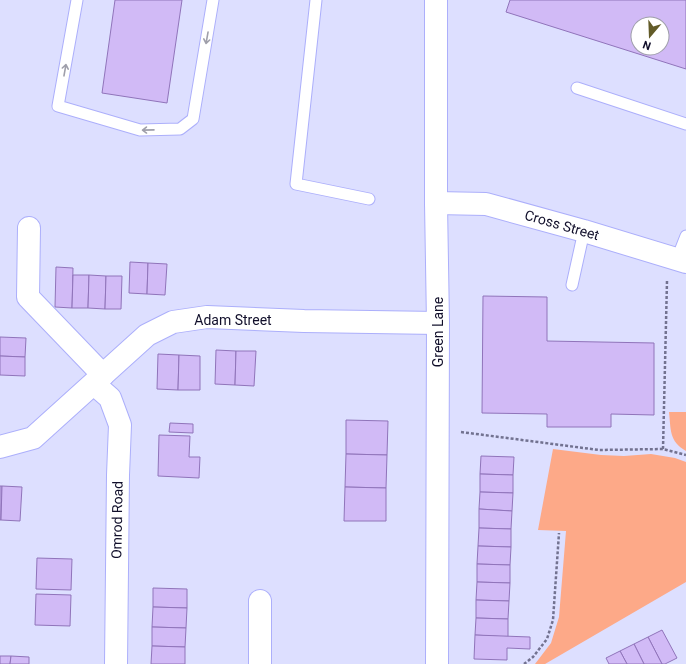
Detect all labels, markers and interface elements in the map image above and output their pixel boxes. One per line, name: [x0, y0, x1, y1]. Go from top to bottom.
north arrow: [630, 16, 670, 56]
one-way arrow: [203, 32, 211, 45]
text: N: [641, 37, 653, 52]
one-way arrow: [61, 64, 69, 77]
one-way arrow: [142, 126, 155, 134]
street label: Cross Street: [523, 207, 601, 243]
street label: Green Lane: [430, 297, 446, 367]
street label: Adam Street: [194, 312, 272, 328]
street label: Omrod Road: [108, 481, 126, 559]

